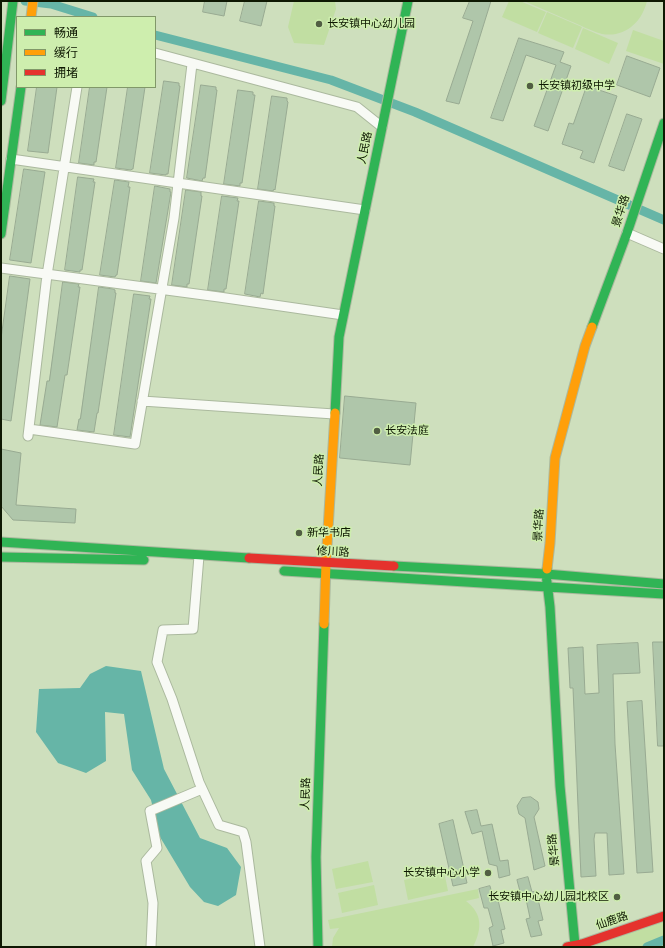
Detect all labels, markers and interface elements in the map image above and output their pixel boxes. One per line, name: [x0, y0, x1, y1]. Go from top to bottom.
legend: [16, 16, 156, 88]
place label: 长安镇中心幼儿园: [327, 17, 415, 31]
marker: 长安镇中心幼儿园: [314, 19, 324, 29]
text: 畅通: [54, 24, 78, 41]
text: 缓行: [54, 44, 78, 61]
text: 拥堵: [54, 64, 78, 81]
place label: 长安镇初级中学: [538, 79, 615, 93]
marker: 长安镇初级中学: [525, 81, 535, 91]
street label: 人民路: [355, 130, 375, 166]
street label: 景华路: [610, 193, 632, 229]
place label: 长安法庭: [385, 424, 429, 438]
marker: 长安法庭: [372, 426, 382, 436]
street label: 人民路: [312, 453, 326, 487]
street label: 景华路: [532, 508, 546, 542]
place label: 新华书店: [307, 526, 351, 540]
marker: 新华书店: [294, 528, 304, 538]
street label: 修川路: [316, 545, 350, 559]
street label: 人民路: [299, 777, 313, 811]
street label: 景华路: [546, 833, 562, 867]
place label: 长安镇中心小学: [403, 866, 480, 880]
marker: 长安镇中心小学: [483, 868, 493, 878]
place label: 长安镇中心幼儿园北校区: [488, 890, 609, 904]
marker: 长安镇中心幼儿园北校区: [612, 892, 622, 902]
street label: 仙鹿路: [594, 909, 630, 933]

